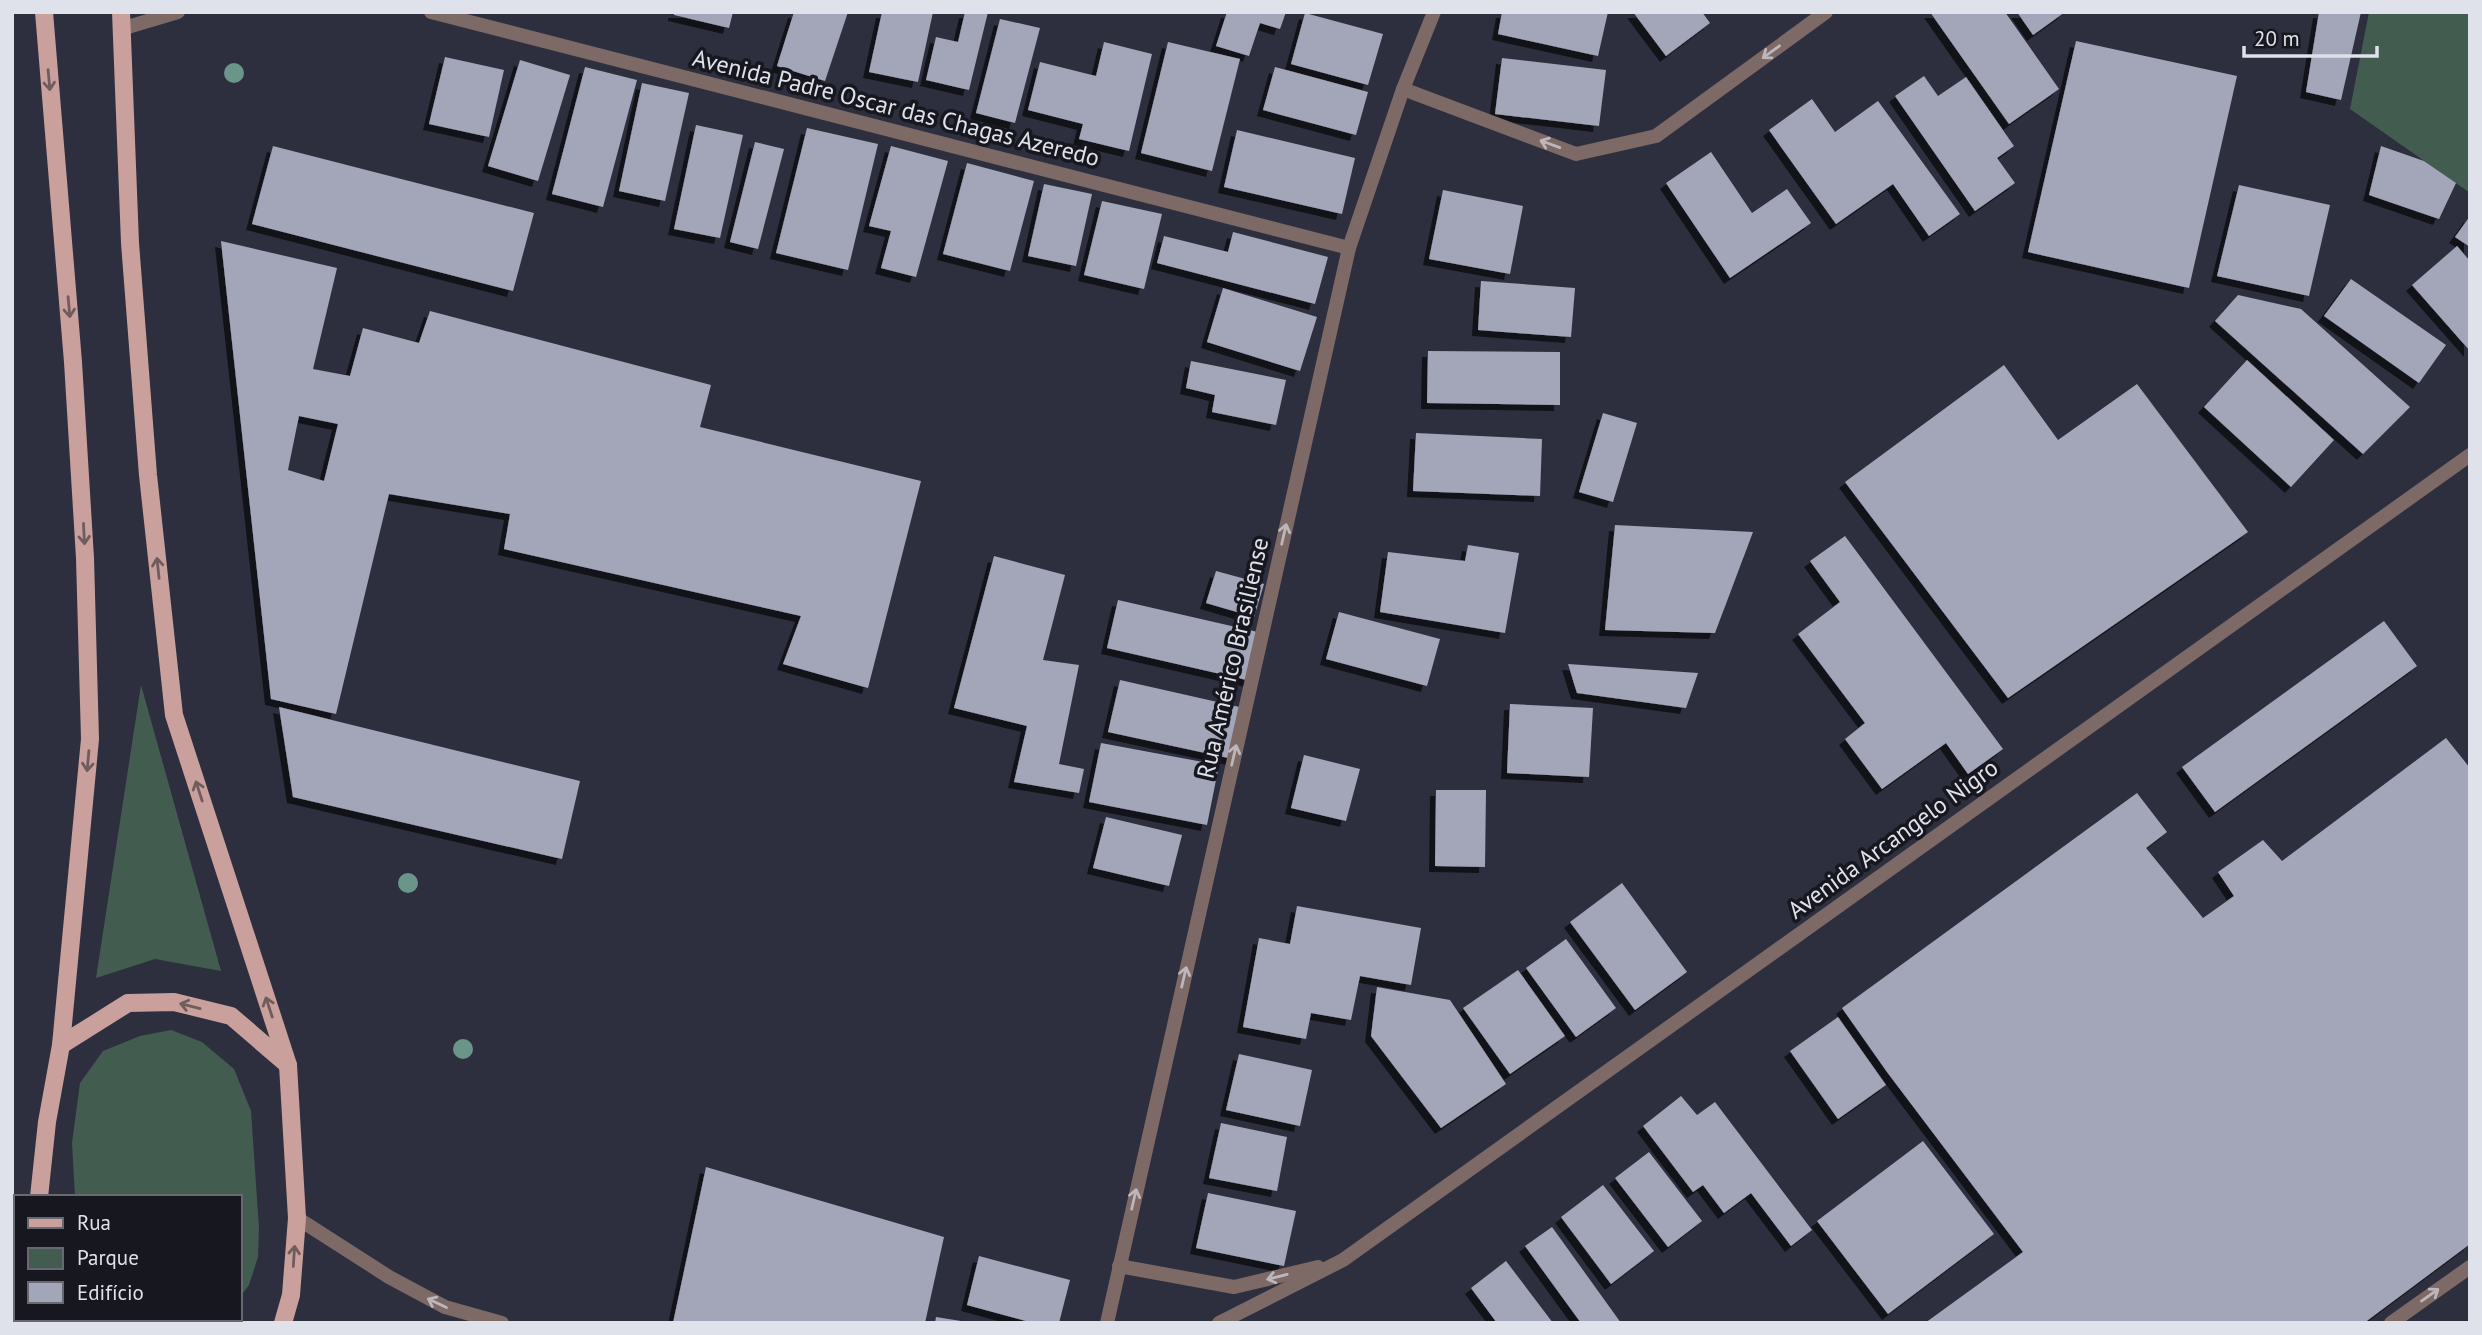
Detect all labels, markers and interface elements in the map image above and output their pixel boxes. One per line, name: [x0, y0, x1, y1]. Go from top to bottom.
scale bar: [2244, 14, 2377, 58]
text: 20 m: [2254, 25, 2300, 52]
street label: Avenida Padre Oscar das Chagas Azeredo: [689, 42, 1103, 173]
one-way arrow: [1762, 45, 1781, 60]
one-way arrow: [43, 68, 56, 91]
one-way arrow: [1539, 136, 1561, 149]
one-way arrow: [62, 295, 75, 318]
one-way arrow: [77, 522, 90, 545]
one-way arrow: [1278, 523, 1292, 546]
street label: Rua Américo Brasiliense: [1190, 535, 1275, 781]
one-way arrow: [151, 557, 164, 580]
one-way arrow: [1228, 745, 1241, 767]
one-way arrow: [81, 749, 94, 772]
street label: Avenida Arcangelo Nigro: [1781, 752, 2004, 925]
one-way arrow: [191, 780, 204, 802]
one-way arrow: [1178, 966, 1191, 989]
one-way arrow: [262, 997, 275, 1019]
one-way arrow: [179, 999, 202, 1012]
one-way arrow: [1127, 1188, 1141, 1211]
legend: [14, 1195, 242, 1321]
text: Rua: [77, 1209, 111, 1236]
text: Parque: [77, 1244, 139, 1271]
one-way arrow: [288, 1245, 301, 1268]
one-way arrow: [1266, 1271, 1289, 1284]
text: Edifício: [77, 1279, 144, 1306]
one-way arrow: [2420, 1288, 2439, 1302]
one-way arrow: [427, 1295, 448, 1309]

